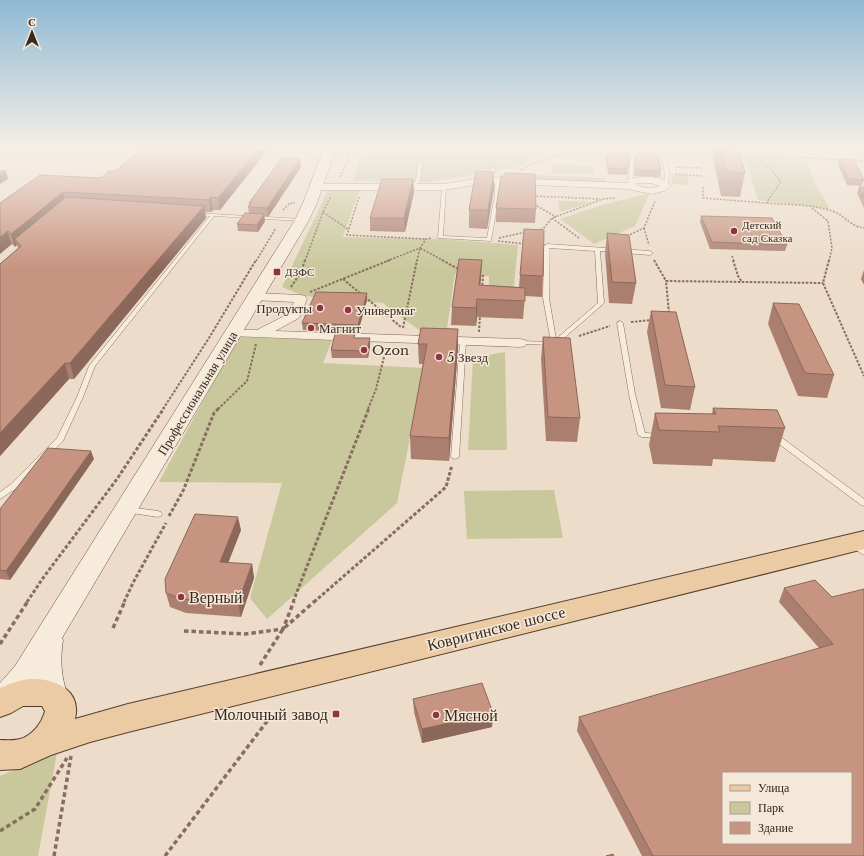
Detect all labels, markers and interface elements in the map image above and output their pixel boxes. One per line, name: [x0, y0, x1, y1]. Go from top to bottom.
north arrow: [12, 12, 52, 52]
text: С: [28, 15, 36, 29]
place label: Детский сад Сказка: [742, 218, 793, 245]
marker: Детский сад Сказка: [729, 226, 739, 236]
place label: ДЗФС: [285, 265, 314, 279]
marker: ДЗФС: [272, 267, 282, 277]
place label: Продукты: [256, 300, 312, 317]
place label: Универмаг: [356, 302, 415, 319]
marker: Продукты: [315, 303, 325, 313]
marker: Универмаг: [343, 305, 353, 315]
place label: Магнит: [319, 320, 362, 337]
marker: Магнит: [306, 323, 316, 333]
street label: Профессиональная улица: [154, 328, 241, 458]
place label: Ozon: [372, 342, 409, 359]
marker: Ozon: [359, 345, 369, 355]
place label: 5 Звезд: [447, 349, 489, 366]
marker: 5 Звезд: [434, 352, 444, 362]
place label: Верный: [189, 587, 243, 607]
marker: Верный: [176, 592, 186, 602]
street label: Ковригинское шоссе: [425, 601, 567, 655]
place label: Молочный завод: [214, 704, 328, 724]
place label: Мясной: [444, 705, 498, 725]
marker: Молочный завод: [331, 709, 341, 719]
marker: Мясной: [431, 710, 441, 720]
legend: [722, 772, 852, 844]
text: Улица: [758, 780, 790, 795]
text: Парк: [758, 800, 784, 815]
text: Здание: [758, 820, 793, 835]

